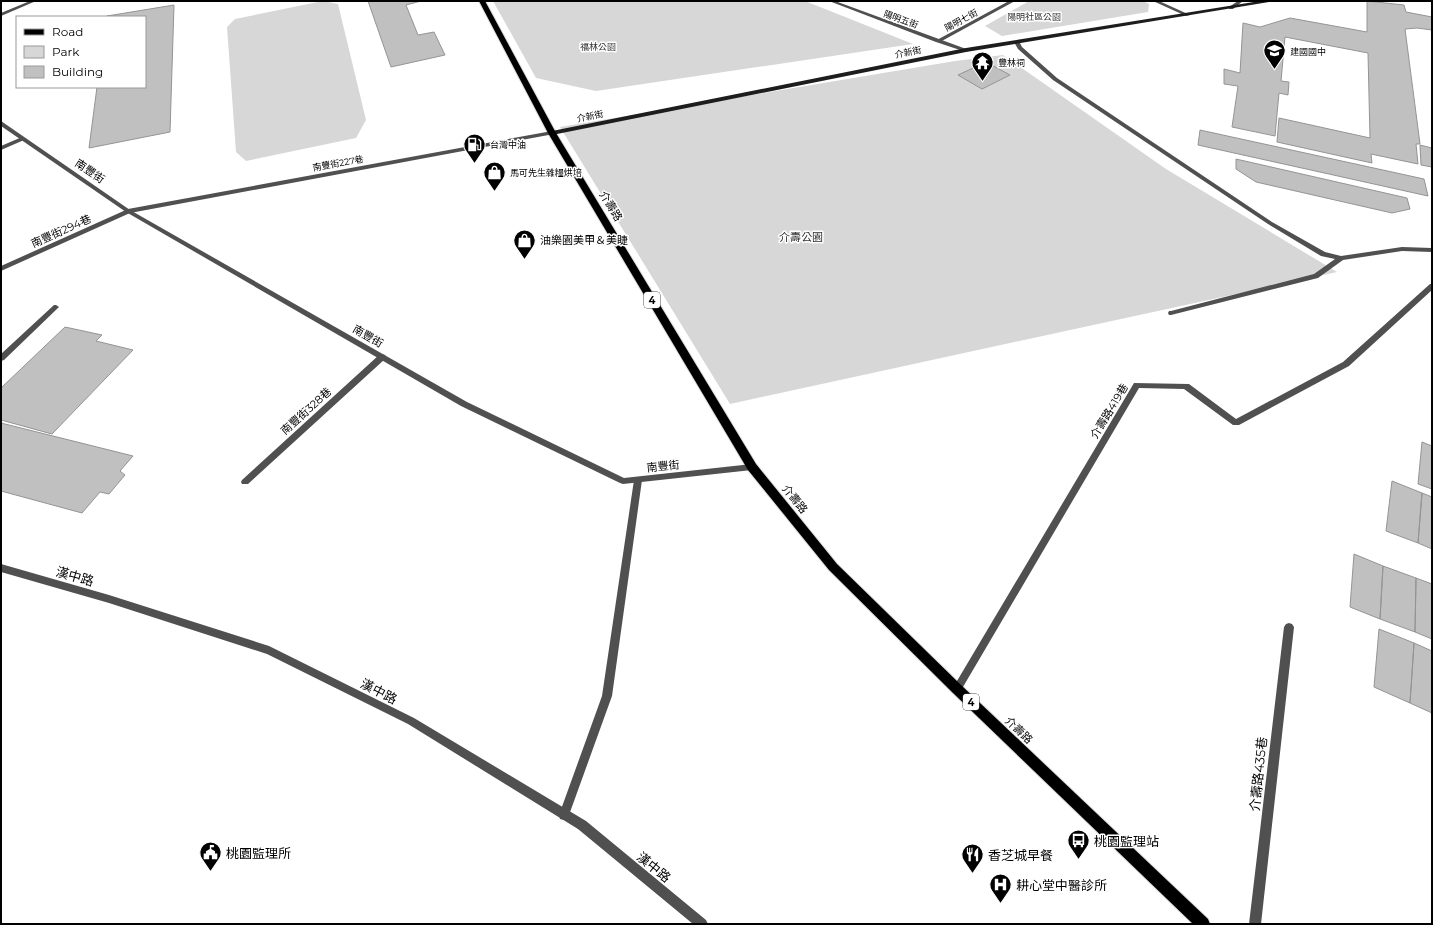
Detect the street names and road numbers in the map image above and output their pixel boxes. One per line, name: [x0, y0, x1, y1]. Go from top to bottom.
street label: 陽明七街: [943, 7, 979, 33]
street label: 陽明五街: [882, 8, 920, 30]
street label: 介新街: [894, 44, 922, 60]
street label: 介新街: [576, 108, 604, 124]
street label: 南豐街227巷: [312, 153, 364, 173]
street label: 南豐街: [72, 156, 108, 186]
street label: 介壽路: [597, 188, 625, 224]
street label: 南豐街294巷: [29, 212, 93, 250]
road number: 4: [644, 292, 660, 308]
street label: 南豐街: [350, 322, 386, 350]
street label: 介壽路419巷: [1087, 381, 1131, 441]
street label: 南豐街328巷: [278, 385, 334, 437]
street label: 南豐街: [646, 457, 680, 475]
street label: 介壽路: [779, 482, 811, 516]
street label: 漢中路: [54, 563, 96, 589]
street label: 漢中路: [358, 675, 400, 707]
road number: 4: [963, 694, 979, 710]
street label: 介壽路: [1002, 714, 1036, 746]
street label: 介壽路435巷: [1246, 736, 1270, 812]
street label: 漢中路: [634, 849, 674, 885]

